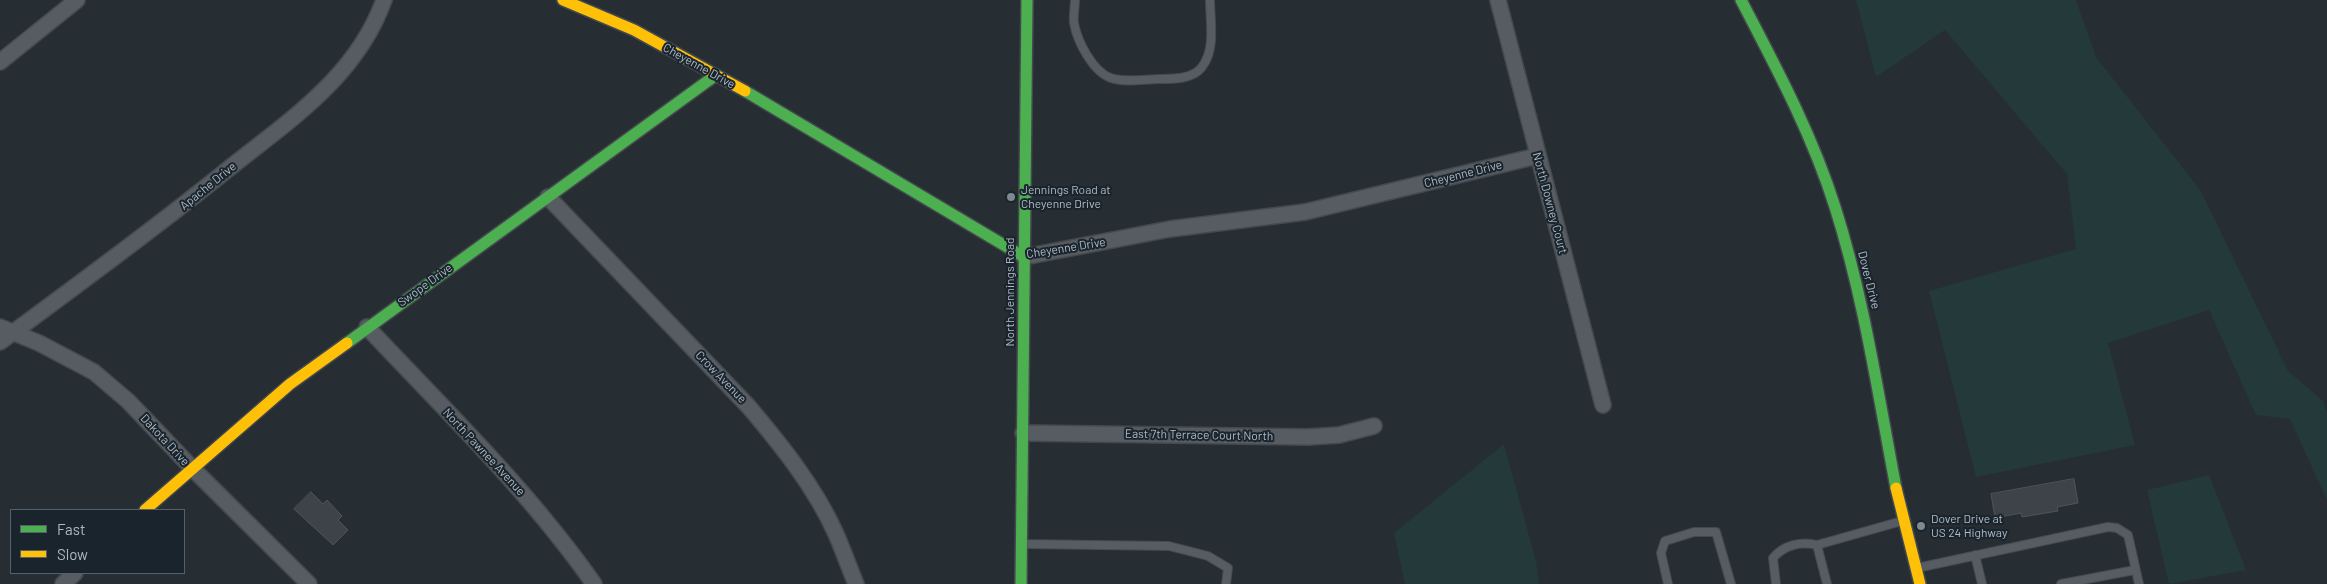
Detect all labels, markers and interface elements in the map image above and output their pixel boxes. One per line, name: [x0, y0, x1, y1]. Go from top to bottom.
street label: Cheyenne Drive: [661, 40, 737, 92]
street label: North Downey Court: [1530, 151, 1570, 255]
street label: Cheyenne Drive: [1422, 157, 1504, 191]
street label: Apache Drive: [177, 159, 239, 213]
place label: Jennings Road at Cheyenne Drive: [1021, 183, 1111, 211]
marker: Jennings Road at Cheyenne Drive: [1005, 191, 1017, 203]
street label: Cheyenne Drive: [1025, 235, 1107, 261]
street label: North Jennings Road: [1003, 237, 1017, 347]
street label: Dover Drive: [1855, 250, 1883, 310]
street label: Swope Drive: [395, 260, 455, 310]
street label: Crow Avenue: [693, 348, 749, 406]
street label: North Pawnee Avenue: [440, 405, 528, 499]
street label: Dakota Drive: [137, 411, 193, 469]
street label: East 7th Terrace Court North: [1125, 427, 1273, 443]
legend: [10, 509, 185, 574]
place label: Dover Drive at US 24 Highway: [1931, 512, 2007, 540]
text: Fast: [57, 520, 85, 538]
marker: Dover Drive at US 24 Highway: [1915, 520, 1927, 532]
text: Slow: [57, 545, 88, 563]

